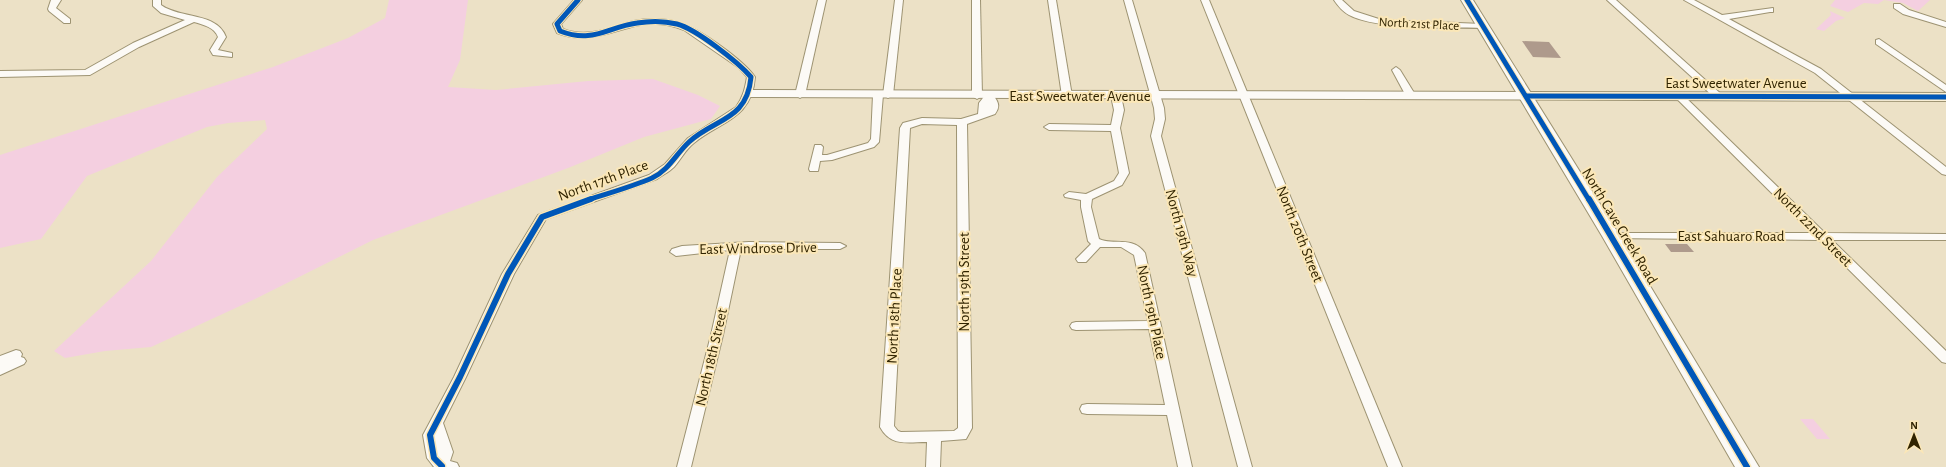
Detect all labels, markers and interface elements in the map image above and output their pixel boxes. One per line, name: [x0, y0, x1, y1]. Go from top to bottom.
street label: North 21st Place: [1378, 16, 1459, 33]
street label: East Sweetwater Avenue: [1665, 76, 1807, 91]
street label: East Sweetwater Avenue: [1009, 89, 1151, 104]
street label: North 17th Place: [556, 157, 650, 204]
street label: North Cave Creek Road: [1579, 166, 1660, 287]
street label: North 20th Street: [1273, 184, 1326, 285]
street label: North 22nd Street: [1771, 185, 1855, 270]
street label: North 19th Way: [1163, 188, 1201, 279]
street label: East Sahuaro Road: [1677, 229, 1785, 244]
street label: North 19th Street: [957, 232, 972, 332]
street label: East Windrose Drive: [699, 240, 817, 257]
street label: North 19th Place: [1134, 264, 1169, 360]
street label: North 18th Place: [885, 268, 904, 364]
street label: North 18th Street: [693, 307, 730, 407]
north arrow: [1894, 415, 1934, 455]
text: N: [1910, 420, 1918, 431]

